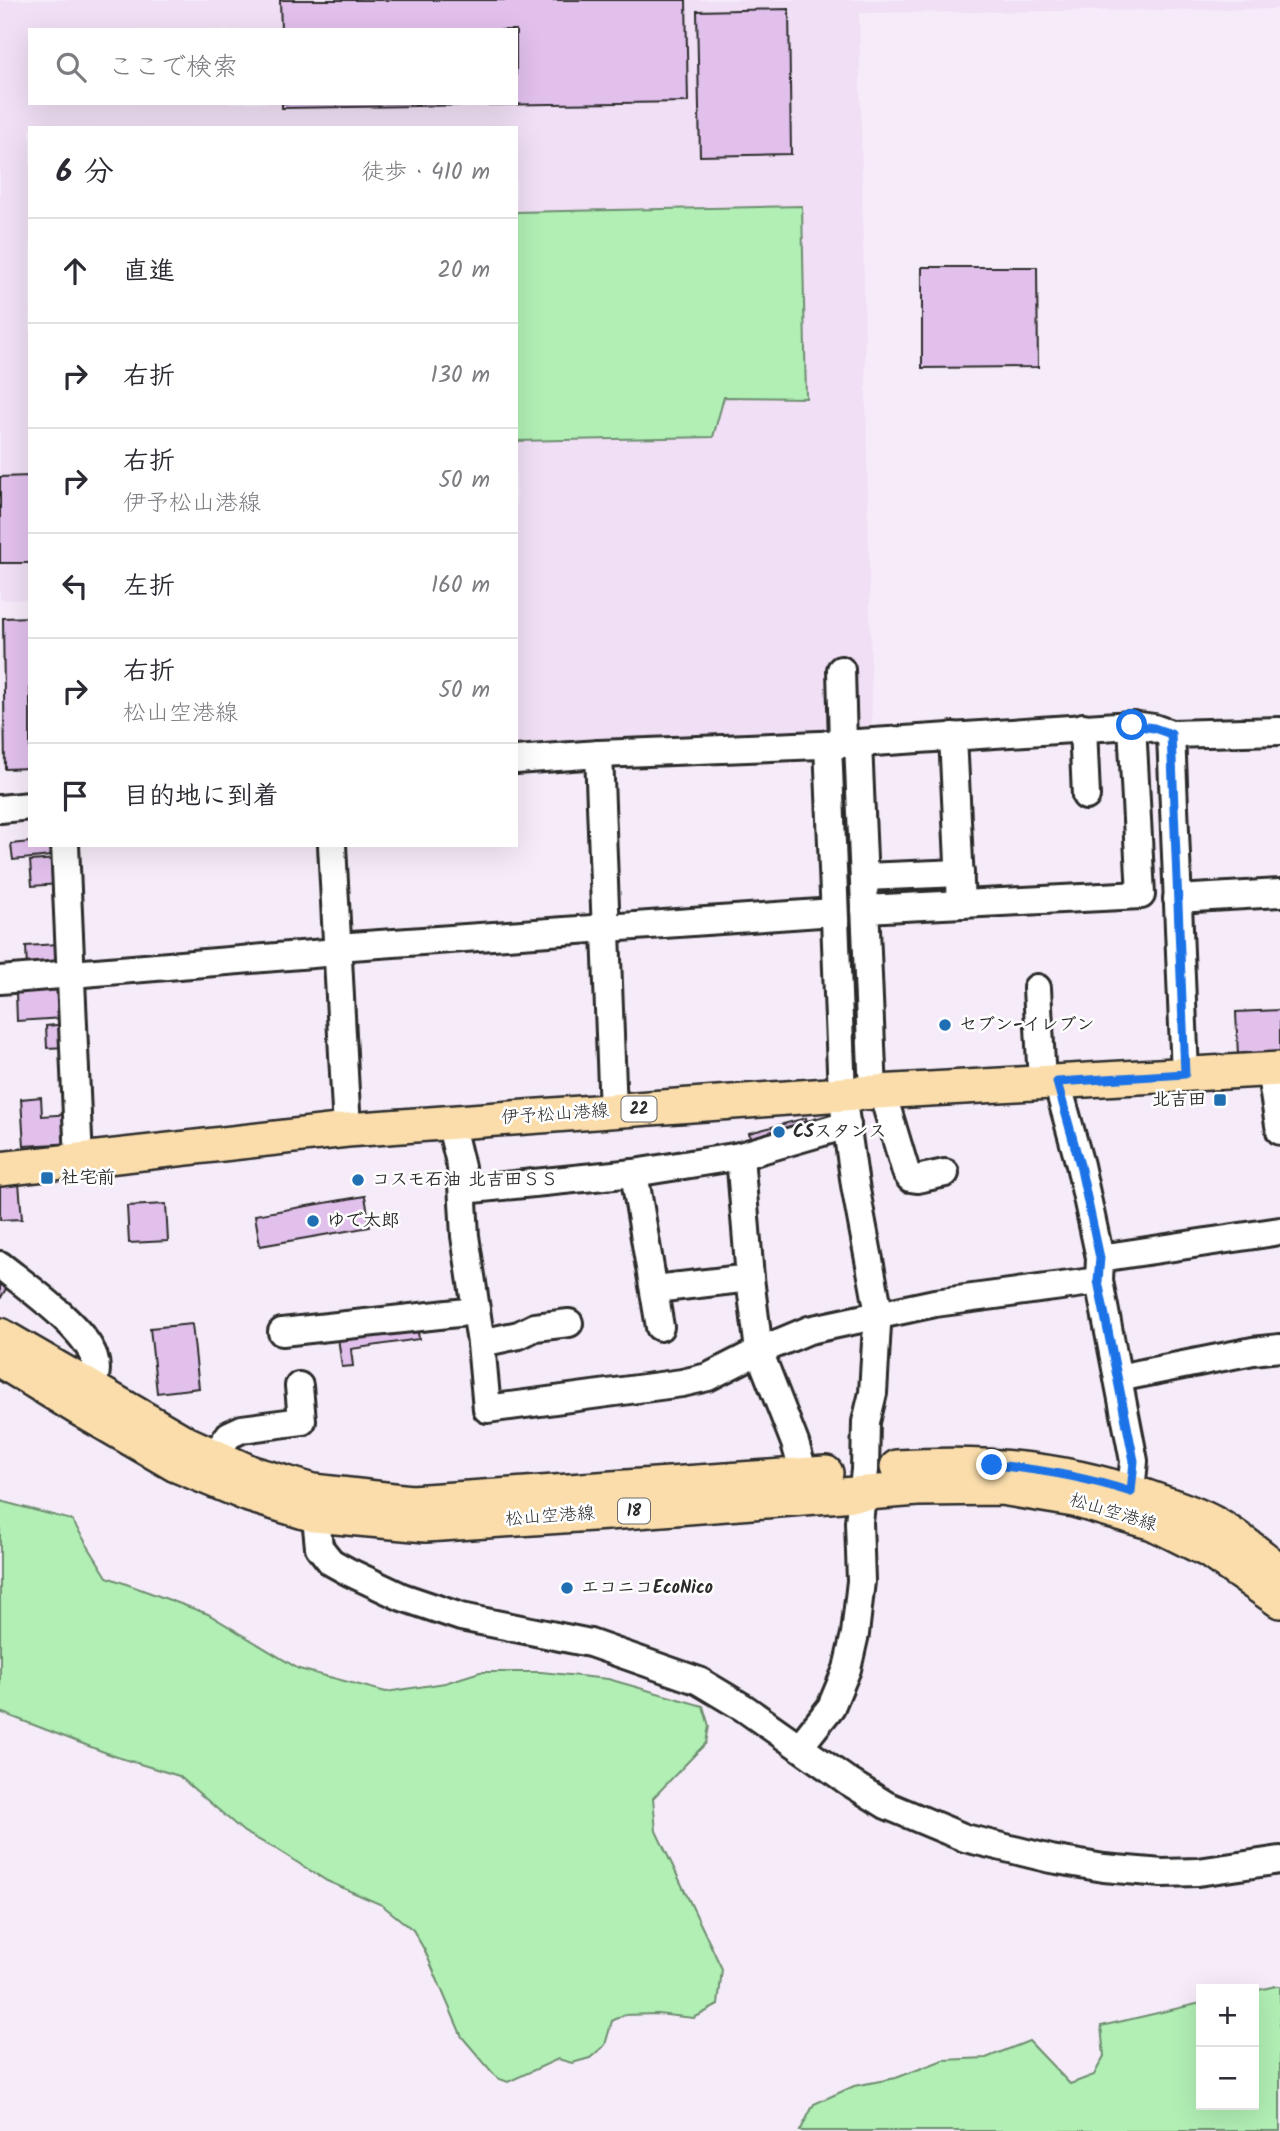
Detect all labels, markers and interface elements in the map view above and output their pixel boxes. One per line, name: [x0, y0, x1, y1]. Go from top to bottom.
search box: [28, 28, 518, 105]
text: ここで検索: [108, 47, 238, 89]
icon: search: [52, 48, 90, 86]
text: 6 分: [56, 149, 114, 197]
text: 徒歩 · 410 m: [361, 155, 490, 191]
text: 直進: [123, 251, 175, 293]
icon: ahead: [56, 252, 94, 290]
text: 20 m: [438, 253, 490, 289]
text: 右折: [123, 356, 175, 398]
icon: right: [56, 357, 94, 395]
text: 130 m: [431, 358, 490, 394]
text: 右折: [123, 441, 175, 483]
icon: right: [56, 462, 94, 500]
text: 50 m: [439, 463, 490, 499]
text: 伊予松山港線: [123, 486, 261, 522]
text: 左折: [123, 566, 175, 608]
icon: left: [56, 567, 94, 605]
text: 160 m: [431, 568, 490, 604]
text: 右折: [123, 651, 175, 693]
icon: right: [56, 672, 94, 710]
text: 50 m: [439, 673, 490, 709]
text: 松山空港線: [123, 696, 238, 732]
route start: [1116, 709, 1147, 740]
text: 目的地に到着: [123, 776, 279, 818]
icon: arrive: [56, 777, 94, 815]
place label: セブン-イレブン: [959, 1011, 1095, 1040]
marker: セブン-イレブン: [937, 1017, 953, 1033]
place label: 北吉田: [1152, 1086, 1206, 1115]
marker: 北吉田: [1212, 1092, 1228, 1108]
road number: 22: [622, 1096, 656, 1121]
street label: 伊予松山港線: [500, 1097, 610, 1133]
place label: CSスタンス: [793, 1118, 886, 1147]
marker: CSスタンス: [771, 1124, 787, 1140]
place label: 社宅前: [61, 1164, 115, 1193]
place label: コスモ石油 北吉田ＳＳ: [372, 1166, 558, 1195]
marker: 社宅前: [39, 1170, 55, 1186]
marker: コスモ石油 北吉田ＳＳ: [350, 1172, 366, 1188]
place label: ゆで太郎: [327, 1207, 399, 1236]
marker: ゆで太郎: [305, 1213, 321, 1229]
route end: [976, 1449, 1007, 1480]
street label: 松山空港線: [1066, 1486, 1160, 1540]
road number: 18: [618, 1498, 650, 1524]
street label: 松山空港線: [504, 1499, 596, 1535]
place label: エコニコEcoNico: [581, 1574, 713, 1603]
marker: エコニコEcoNico: [559, 1580, 575, 1596]
map controls: [1196, 1984, 1259, 2110]
button: +: [1196, 1984, 1259, 2047]
button: −: [1196, 2047, 1259, 2110]

